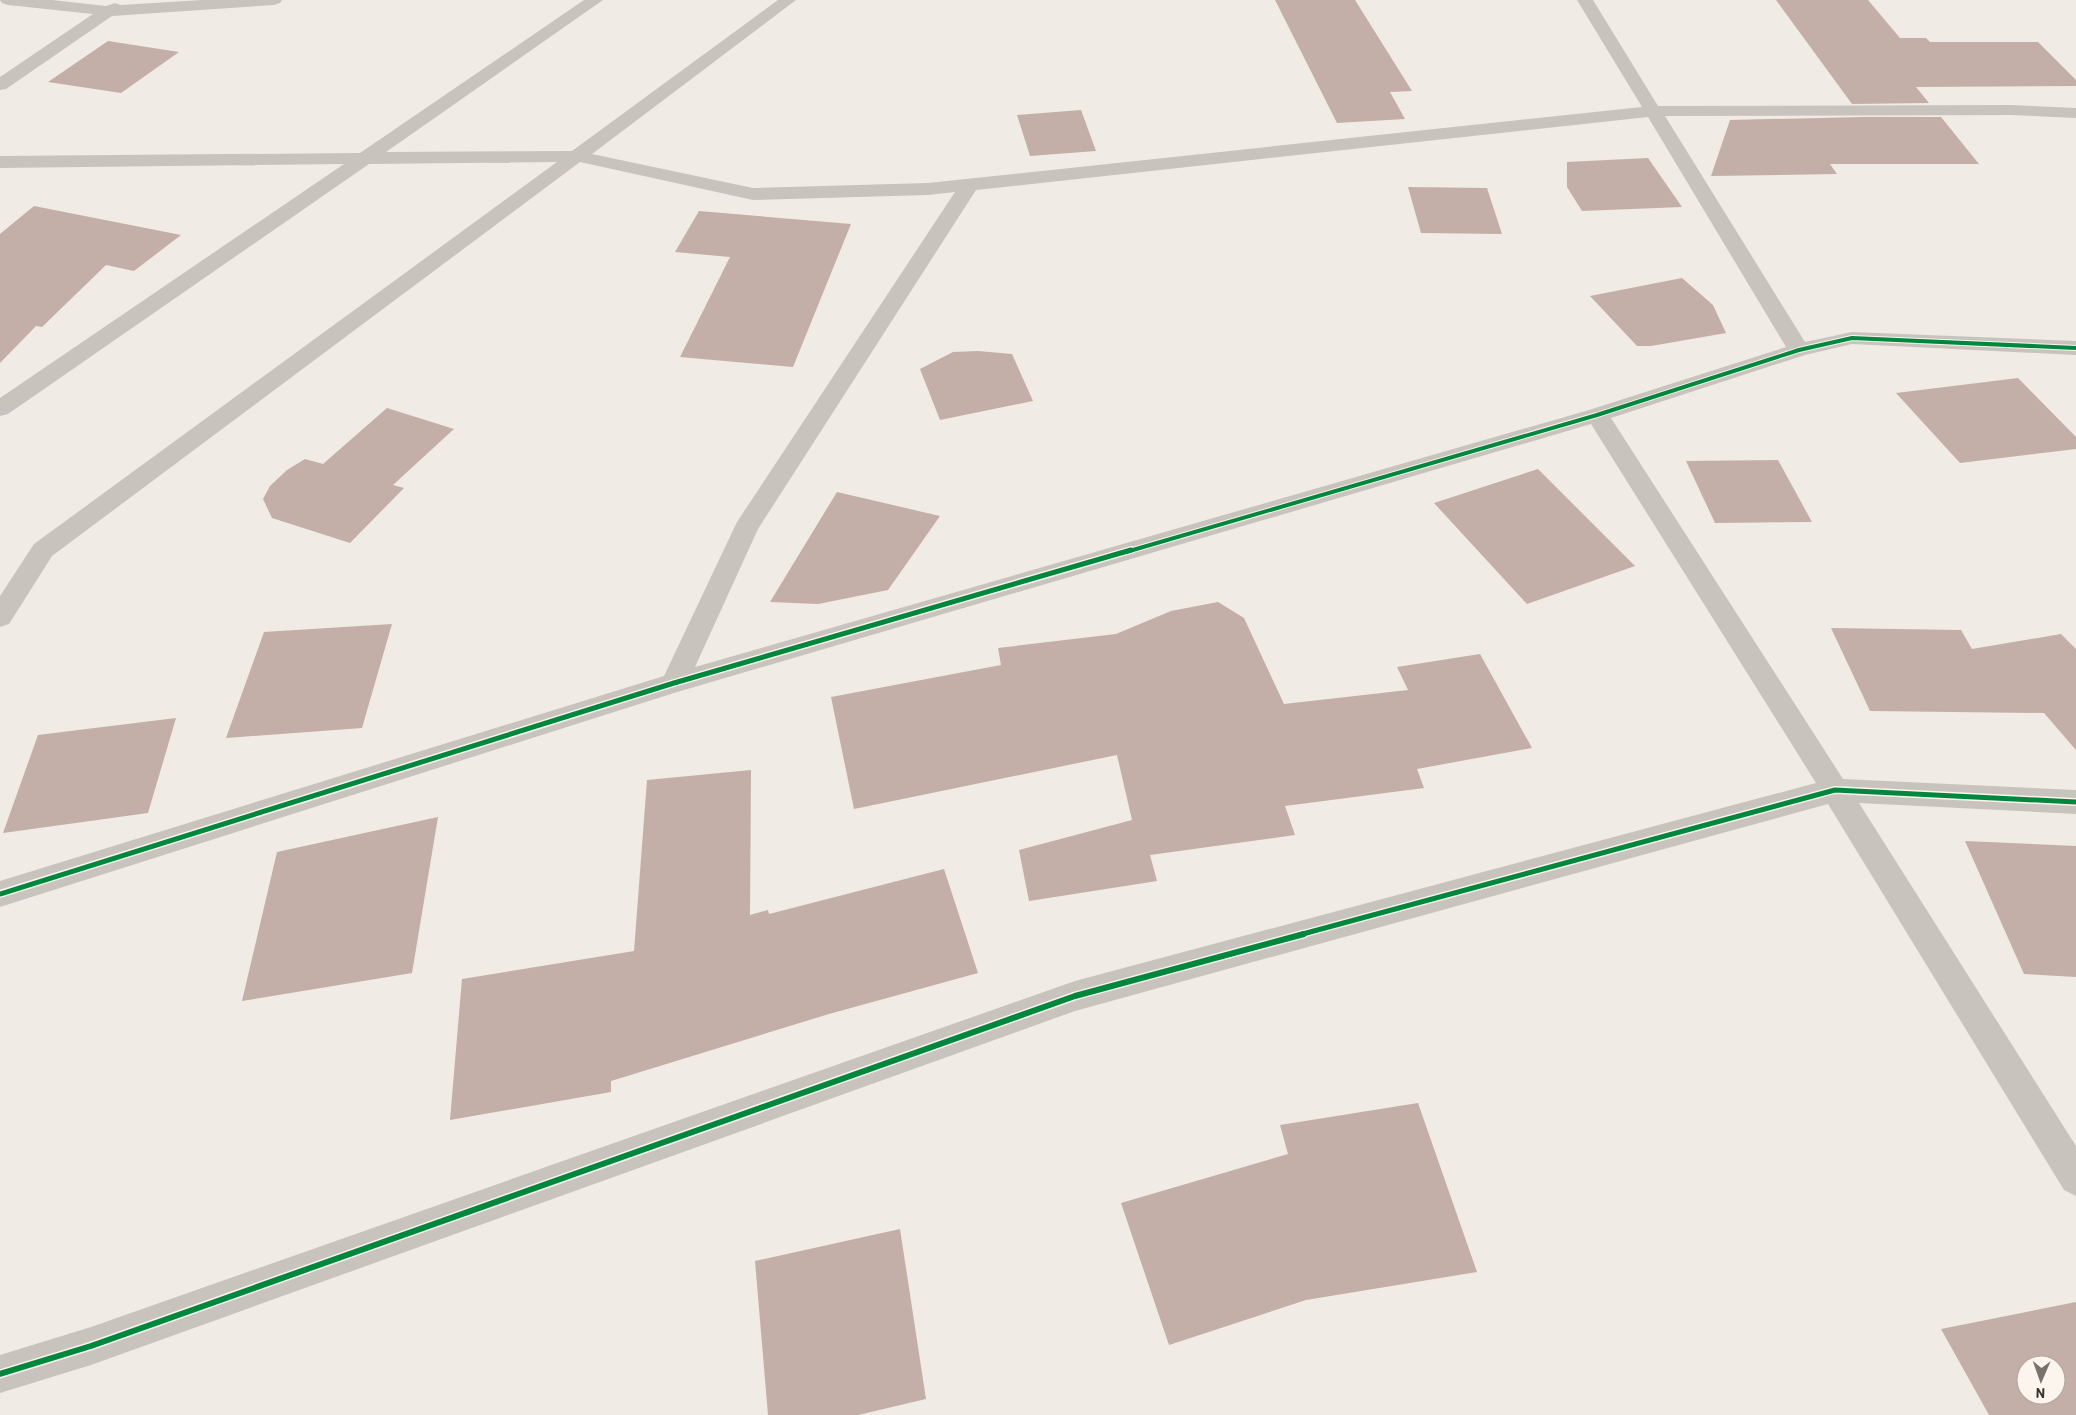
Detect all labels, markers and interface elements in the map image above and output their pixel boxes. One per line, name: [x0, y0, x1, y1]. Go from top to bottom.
north arrow: [2016, 1355, 2066, 1405]
text: N: [2036, 1385, 2045, 1402]

